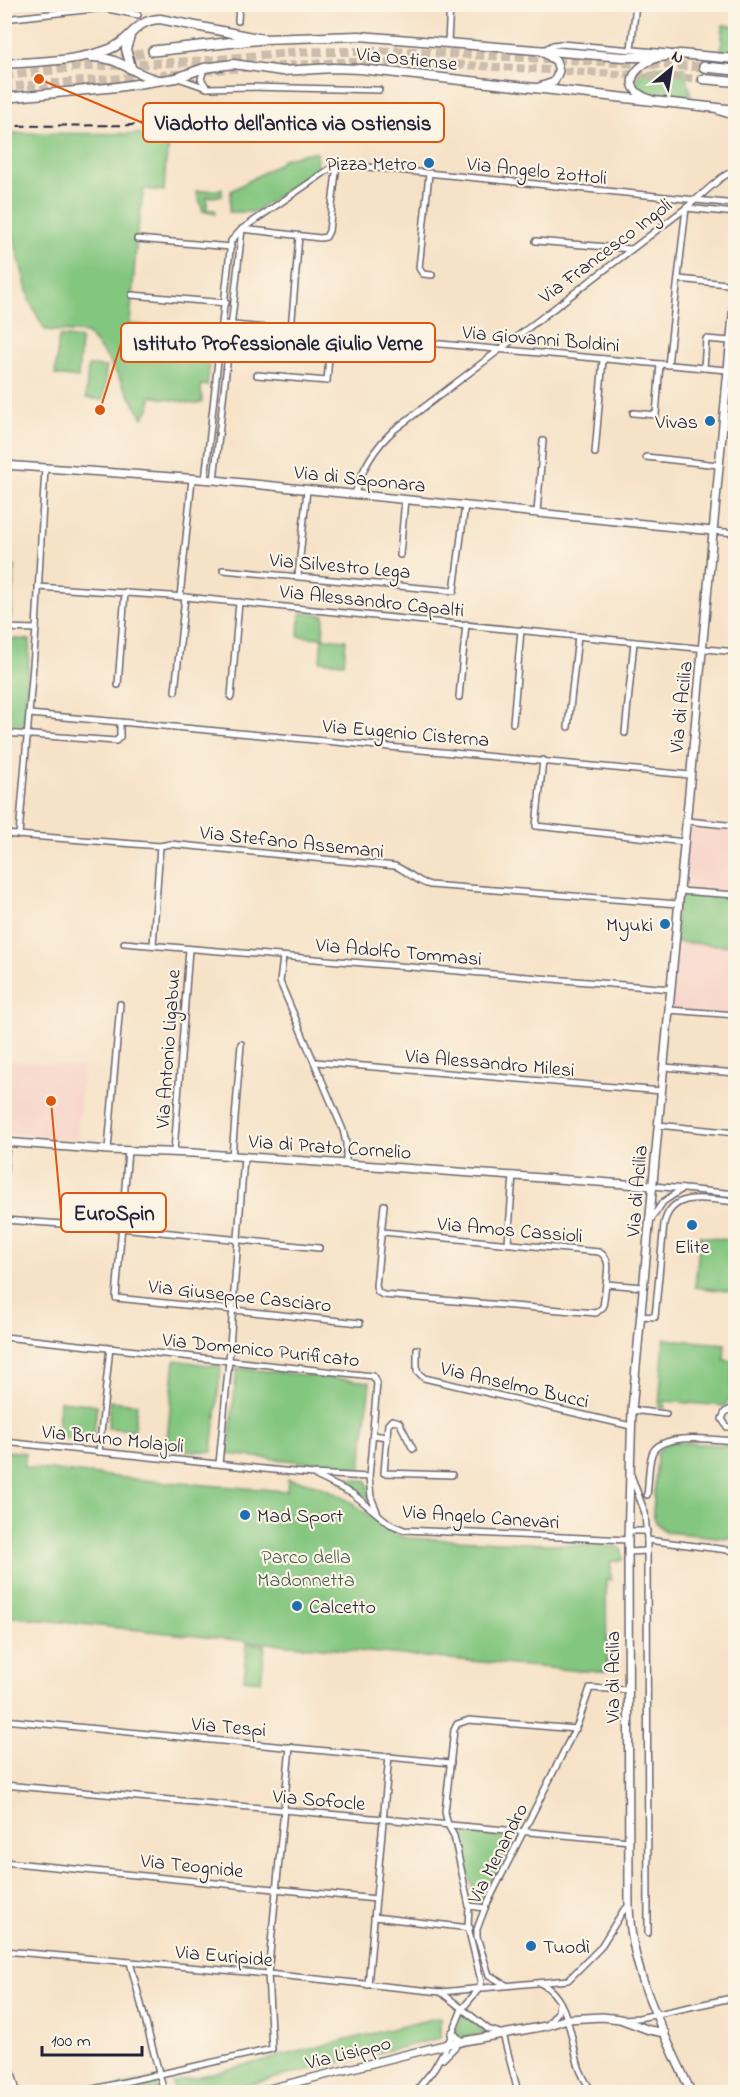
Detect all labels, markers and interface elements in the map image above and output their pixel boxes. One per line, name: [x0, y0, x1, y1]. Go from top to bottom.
north arrow: [641, 39, 701, 99]
street label: Via Ostiense: [354, 41, 459, 80]
text: N: [667, 45, 688, 71]
callout: Viadotto dell'antica via Ostiensis: [143, 103, 444, 142]
text: Viadotto dell'antica via Ostiensis: [154, 110, 432, 140]
place label: Pizza Metro: [326, 151, 417, 180]
street label: Via Angelo Zottoli: [464, 151, 608, 195]
marker: Pizza Metro: [422, 156, 436, 170]
street label: Via Francesco Ingoli: [533, 192, 680, 313]
street label: Via Giovanni Boldini: [460, 319, 621, 362]
callout: Istituto Professionale Giulio Verne: [121, 323, 435, 362]
text: Istituto Professionale Giulio Verne: [133, 330, 424, 360]
place label: Vivas: [654, 409, 698, 438]
marker: Vivas: [703, 414, 717, 428]
street label: Via di Saponara: [291, 459, 427, 502]
street label: Via Silvestro Lega: [267, 547, 412, 589]
street label: Via Alessandro Capalti: [277, 578, 465, 627]
street label: Via di Acilia: [663, 660, 702, 756]
street label: Via Eugenio Cisterna: [320, 713, 490, 757]
street label: Via Stefano Assemani: [197, 819, 385, 868]
place label: Myuki: [606, 912, 653, 941]
marker: Myuki: [658, 917, 672, 931]
street label: Via Adolfo Tommasi: [313, 932, 483, 975]
street label: Via Antonio Ligabue: [149, 968, 191, 1131]
street label: Via Alessandro Milesi: [403, 1043, 576, 1086]
street label: Via di Prato Cornelio: [247, 1128, 412, 1169]
street label: Via di Acilia: [620, 1144, 657, 1239]
callout: EuroSpin: [61, 1193, 166, 1232]
text: EuroSpin: [73, 1200, 155, 1230]
street label: Via Amos Cassioli: [435, 1211, 584, 1252]
marker: Elite: [685, 1218, 699, 1232]
place label: Elite: [675, 1234, 709, 1263]
street label: Via Giuseppe Casciaro: [146, 1273, 333, 1322]
street label: Via Domenico Purificato: [160, 1327, 361, 1376]
street label: Via Anselmo Bucci: [436, 1355, 592, 1418]
street label: Via Bruno Molajoli: [39, 1418, 185, 1462]
street label: Via Angelo Canevari: [400, 1498, 560, 1539]
place label: Mad Sport: [257, 1503, 343, 1532]
marker: Mad Sport: [238, 1508, 252, 1522]
park label: Parco della Madonnetta: [257, 1544, 355, 1596]
place label: Calcetto: [309, 1594, 376, 1623]
marker: Calcetto: [290, 1599, 304, 1613]
street label: Via di Acilia: [600, 1631, 629, 1724]
street label: Via Tespi: [189, 1711, 267, 1746]
street label: Via Sofocle: [270, 1783, 366, 1820]
street label: Via Menandro: [461, 1799, 537, 1910]
street label: Via Teognide: [138, 1848, 245, 1888]
place label: Tuodì: [543, 1934, 590, 1963]
street label: Via Euripide: [173, 1939, 274, 1976]
marker: Tuodì: [524, 1939, 538, 1953]
scale bar: [42, 2019, 142, 2057]
text: 100 m: [51, 2029, 91, 2055]
street label: Via Lisippo: [302, 2030, 394, 2079]

